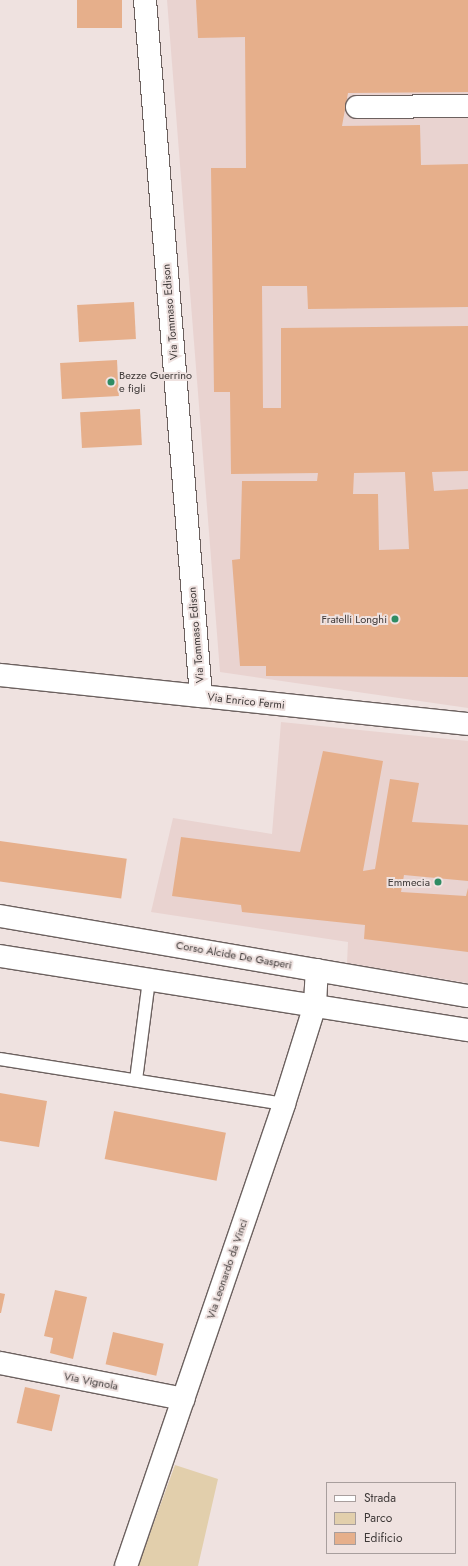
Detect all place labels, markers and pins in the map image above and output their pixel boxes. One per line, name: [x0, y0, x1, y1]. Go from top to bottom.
place label: Bezze Guerrino e figli: [119, 369, 192, 395]
marker: Bezze Guerrino e figli: [106, 377, 116, 387]
place label: Fratelli Longhi: [321, 612, 387, 626]
marker: Fratelli Longhi: [390, 614, 400, 624]
place label: Emmecia: [388, 875, 430, 889]
marker: Emmecia: [433, 877, 443, 887]

